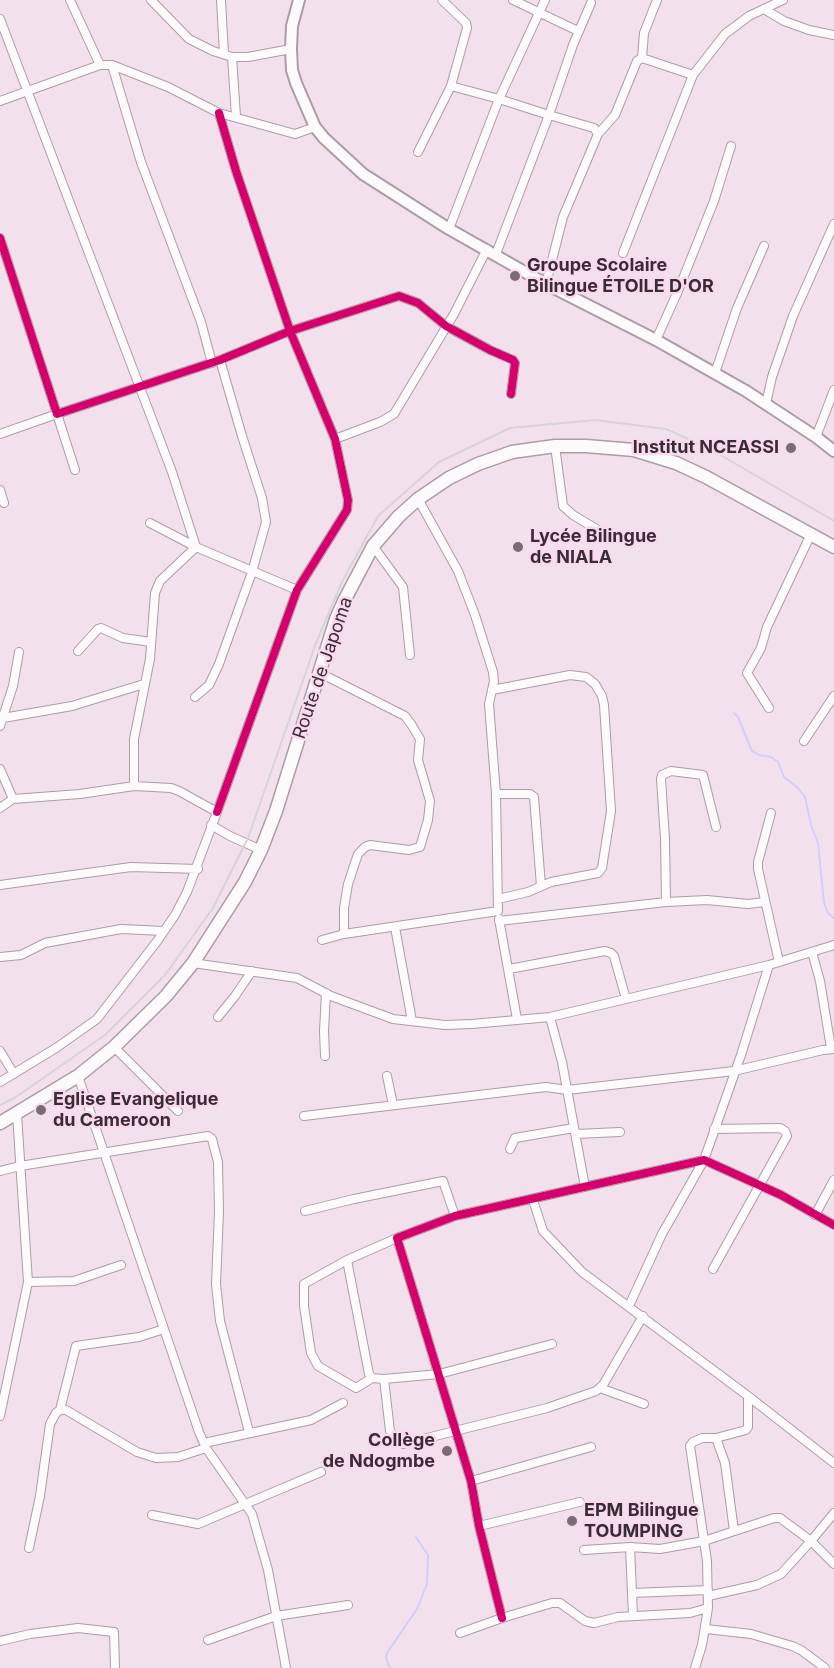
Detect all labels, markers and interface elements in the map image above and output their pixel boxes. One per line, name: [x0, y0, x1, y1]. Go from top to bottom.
place label: Groupe Scolaire Bilingue ÉTOILE D'OR: [527, 255, 714, 298]
marker: Groupe Scolaire Bilingue ÉTOILE D'OR: [508, 269, 522, 283]
place label: Institut NCEASSI: [633, 437, 779, 459]
marker: Institut NCEASSI: [784, 441, 798, 455]
place label: Lycée Bilingue de NIALA: [530, 526, 657, 568]
marker: Lycée Bilingue de NIALA: [511, 540, 525, 554]
street label: Route de Japoma: [289, 594, 357, 742]
place label: Eglise Evangelique du Cameroon: [53, 1089, 218, 1132]
marker: Eglise Evangelique du Cameroon: [34, 1103, 48, 1117]
place label: Collège de Ndogmbe: [323, 1430, 435, 1472]
marker: Collège de Ndogmbe: [440, 1444, 454, 1458]
place label: EPM Bilingue TOUMPING: [584, 1500, 699, 1543]
marker: EPM Bilingue TOUMPING: [565, 1514, 579, 1528]

